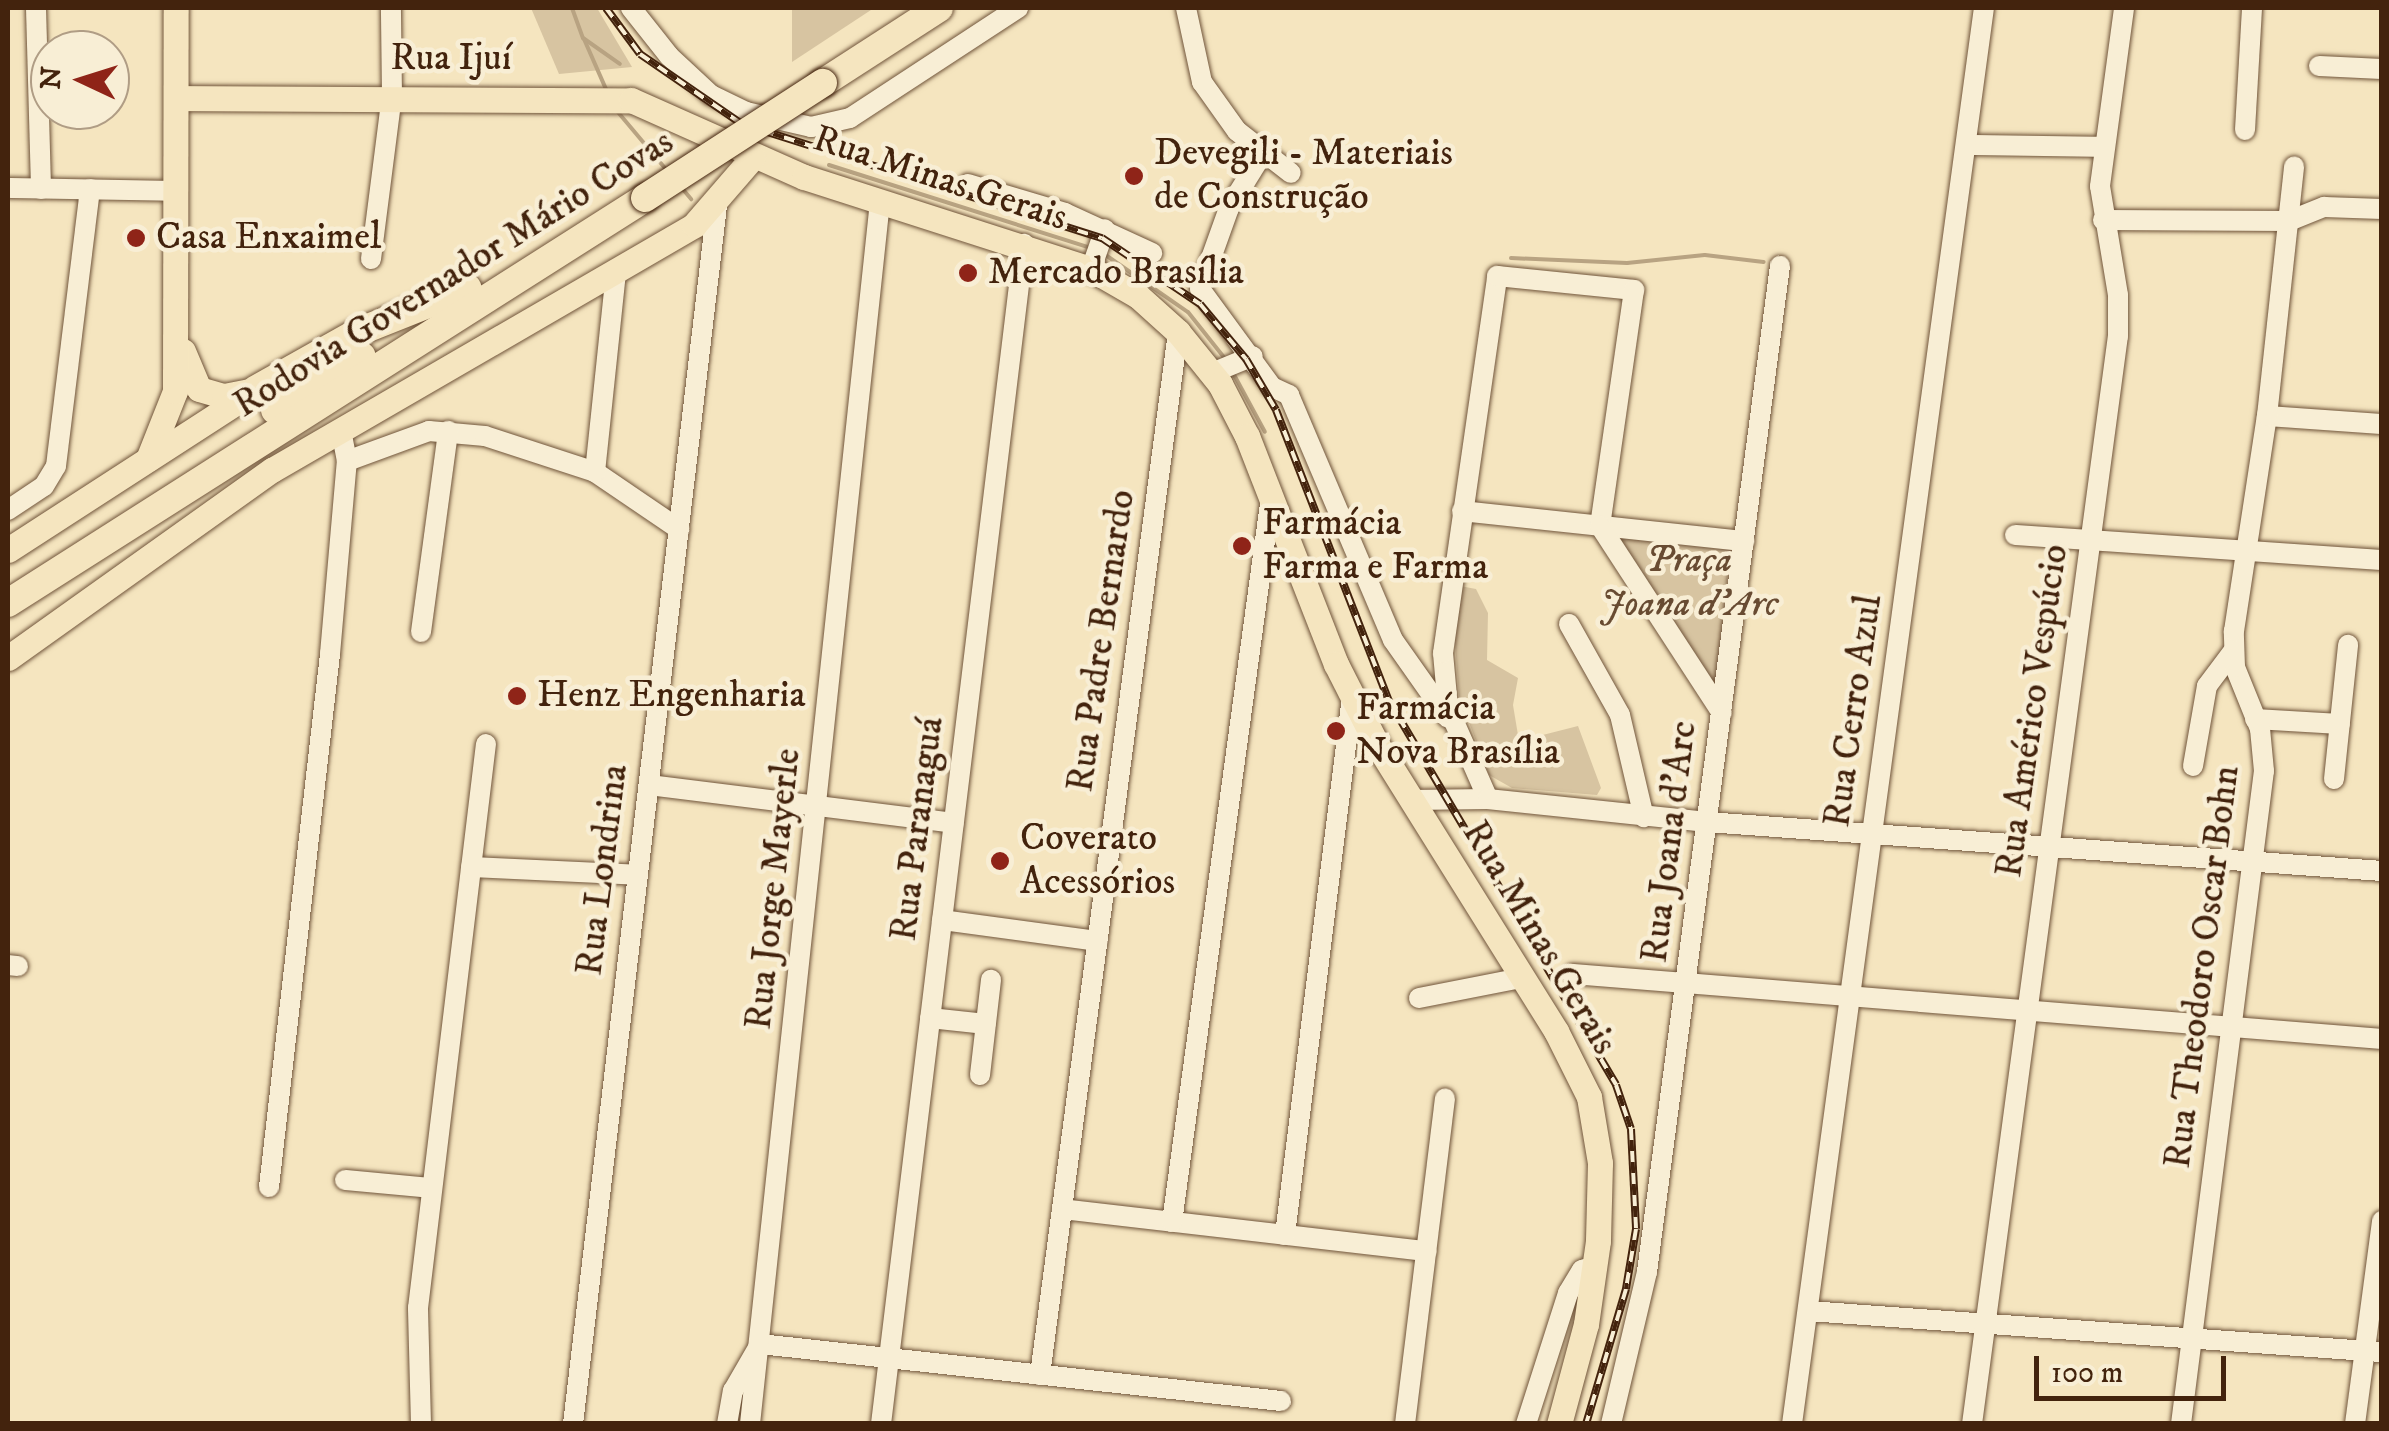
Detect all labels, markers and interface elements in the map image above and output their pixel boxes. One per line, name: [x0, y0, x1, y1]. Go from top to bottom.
north arrow: [30, 30, 130, 130]
street label: Rua Ijuí: [391, 36, 511, 82]
text: N: [33, 65, 70, 91]
street label: Rua Minas Gerais: [807, 116, 1073, 242]
street label: Rodovia Governador Mário Covas: [226, 120, 682, 428]
place label: Devegili - Materiais de Construção: [1154, 131, 1453, 220]
marker: Devegili - Materiais de Construção: [1123, 165, 1145, 187]
place label: Casa Enxaimel: [156, 215, 381, 261]
marker: Casa Enxaimel: [125, 227, 147, 249]
place label: Mercado Brasília: [988, 250, 1244, 296]
marker: Mercado Brasília: [957, 262, 979, 284]
street label: Rua Padre Bernardo: [1058, 487, 1146, 795]
place label: Farmácia Farma e Farma: [1262, 501, 1488, 590]
marker: Farmácia Farma e Farma: [1231, 535, 1253, 557]
park label: Praça Joana d'Arc: [1600, 538, 1778, 628]
street label: Rua Américo Vespúcio: [1987, 542, 2079, 880]
street label: Rua Cerro Azul: [1815, 592, 1893, 830]
place label: Henz Engenharia: [537, 673, 806, 719]
marker: Henz Engenharia: [506, 685, 528, 707]
place label: Farmácia Nova Brasília: [1356, 686, 1560, 776]
street label: Rua Paranaguá: [882, 714, 954, 944]
street label: Rua Joana d'Arc: [1633, 719, 1707, 965]
marker: Farmácia Nova Brasília: [1325, 720, 1347, 742]
street label: Rua Jorge Mayerle: [737, 746, 811, 1032]
street label: Rua Londrina: [567, 762, 639, 978]
street label: Rua Theodoro Oscar Bohn: [2156, 763, 2250, 1171]
street label: Rua Minas Gerais: [1451, 813, 1627, 1063]
place label: Coverato Acessórios: [1020, 816, 1175, 906]
marker: Coverato Acessórios: [989, 850, 1011, 872]
scale bar: [2039, 1336, 2232, 1398]
text: 100 m: [2051, 1355, 2123, 1392]

